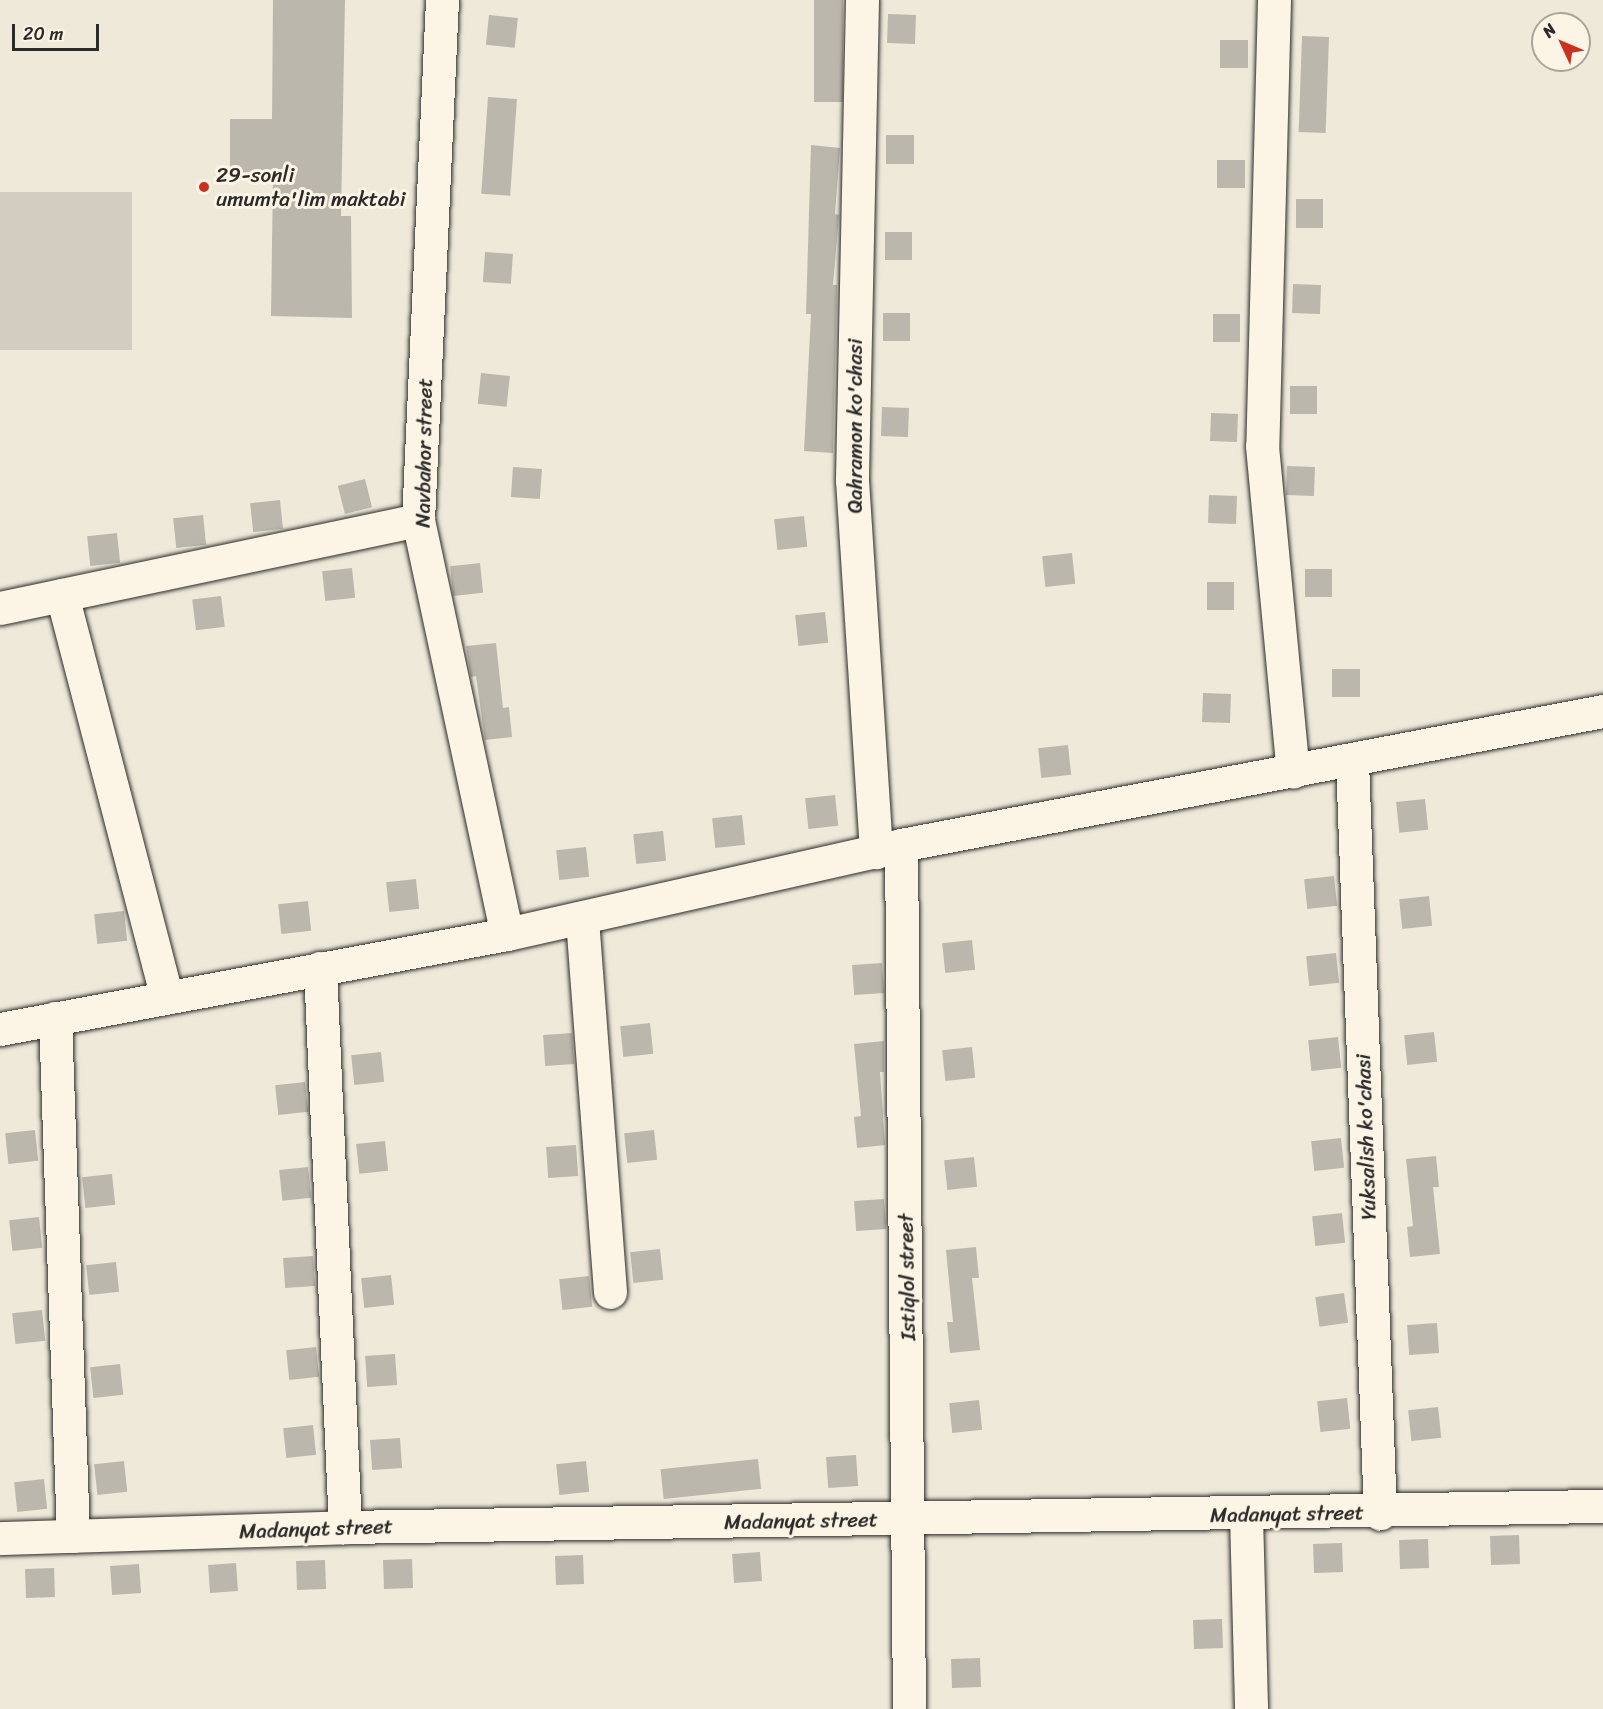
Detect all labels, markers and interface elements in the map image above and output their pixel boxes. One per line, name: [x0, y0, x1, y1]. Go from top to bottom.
scale bar: [15, 12, 102, 50]
north arrow: [1531, 12, 1591, 72]
text: N: [1535, 16, 1563, 45]
text: 20 m: [23, 18, 63, 50]
place label: 29-sonli umumta'lim maktabi: [216, 162, 405, 212]
marker: 29-sonli umumta'lim maktabi: [197, 180, 211, 194]
street label: Qahramon ko'chasi: [842, 339, 868, 513]
street label: Navbahor street: [410, 378, 438, 528]
street label: Yuksalish ko'chasi: [1350, 1053, 1382, 1221]
street label: Istiqlol street: [893, 1212, 921, 1342]
street label: Madanyat street: [1209, 1500, 1365, 1528]
street label: Madanyat street: [723, 1507, 879, 1535]
street label: Madanyat street: [238, 1514, 394, 1544]

